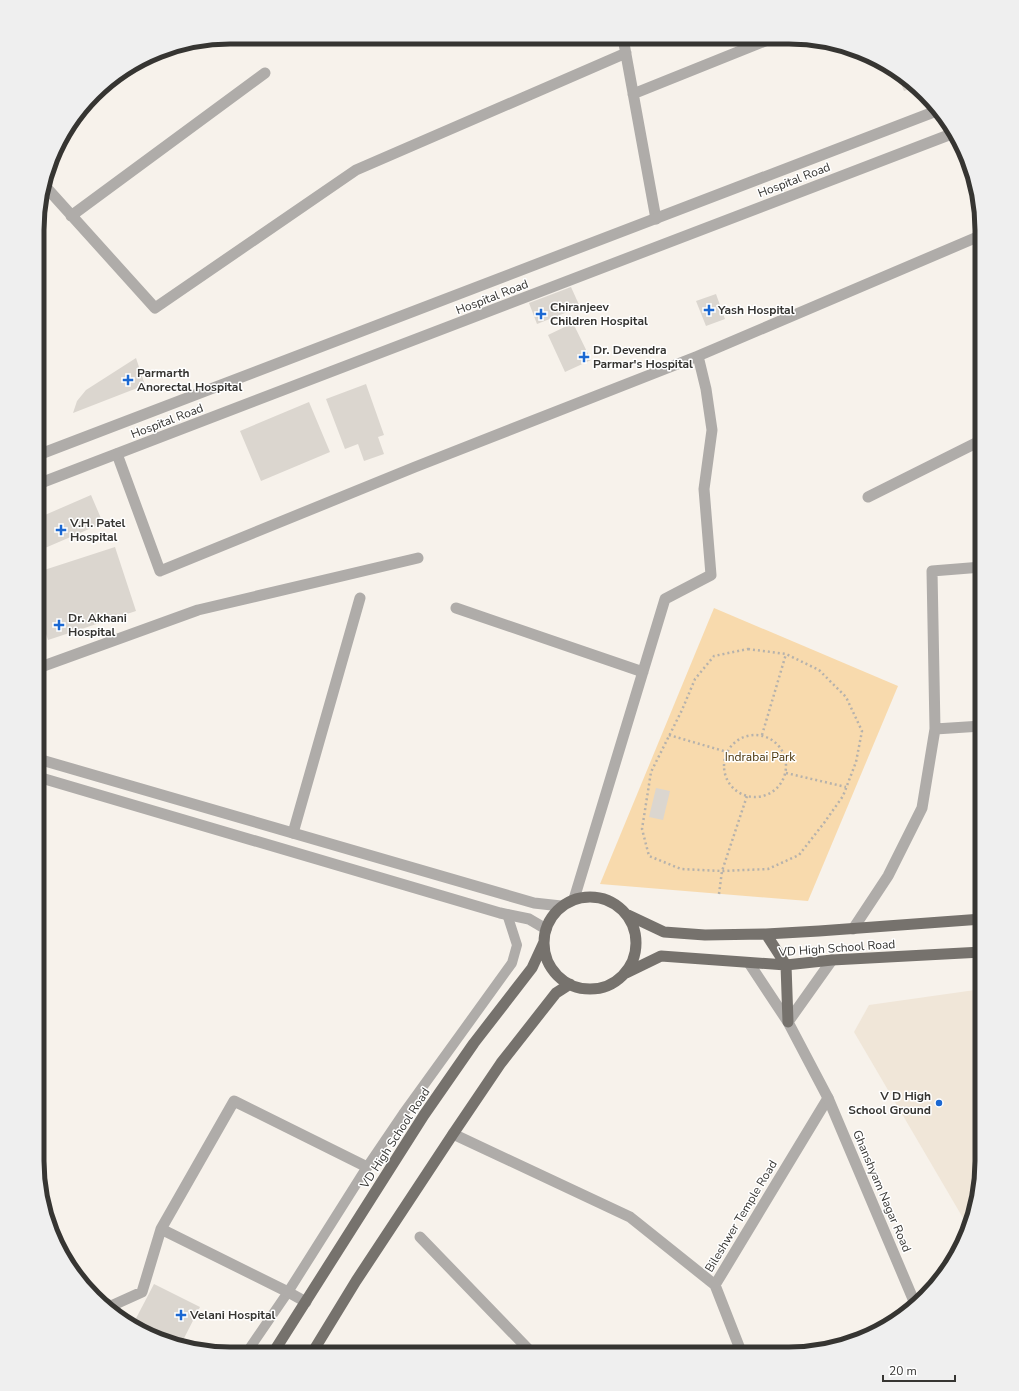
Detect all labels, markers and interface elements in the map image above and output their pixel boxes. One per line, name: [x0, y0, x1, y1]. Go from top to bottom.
street label: Hospital Road: [755, 159, 833, 201]
street label: Hospital Road: [453, 276, 531, 318]
place label: Chiranjeev Children Hospital: [550, 299, 648, 329]
place label: Yash Hospital: [717, 302, 795, 318]
marker: Yash Hospital: [703, 304, 715, 316]
marker: Chiranjeev Children Hospital: [535, 308, 547, 320]
place label: Dr. Devendra Parmar's Hospital: [593, 342, 693, 372]
marker: Dr. Devendra Parmar's Hospital: [578, 351, 590, 363]
place label: Parmarth Anorectal Hospital: [137, 365, 242, 395]
marker: Parmarth Anorectal Hospital: [122, 374, 134, 386]
street label: Hospital Road: [128, 400, 206, 442]
place label: V.H. Patel Hospital: [69, 515, 126, 545]
marker: V.H. Patel Hospital: [55, 524, 67, 536]
place label: Dr. Akhani Hospital: [68, 610, 127, 640]
marker: Dr. Akhani Hospital: [53, 619, 65, 631]
park label: Indrabai Park: [725, 749, 796, 765]
street label: VD High School Road: [777, 936, 896, 960]
street label: VD High School Road: [356, 1085, 434, 1192]
place label: V D High School Ground: [848, 1088, 931, 1118]
marker: V D High School Ground: [934, 1098, 944, 1108]
street label: Ghanshyam Nagar Road: [849, 1128, 915, 1254]
street label: Bileshwer Temple Road: [701, 1157, 781, 1275]
place label: Velani Hospital: [189, 1307, 275, 1323]
marker: Velani Hospital: [175, 1309, 187, 1321]
scale bar: [883, 1357, 955, 1383]
text: 20 m: [889, 1363, 917, 1379]

